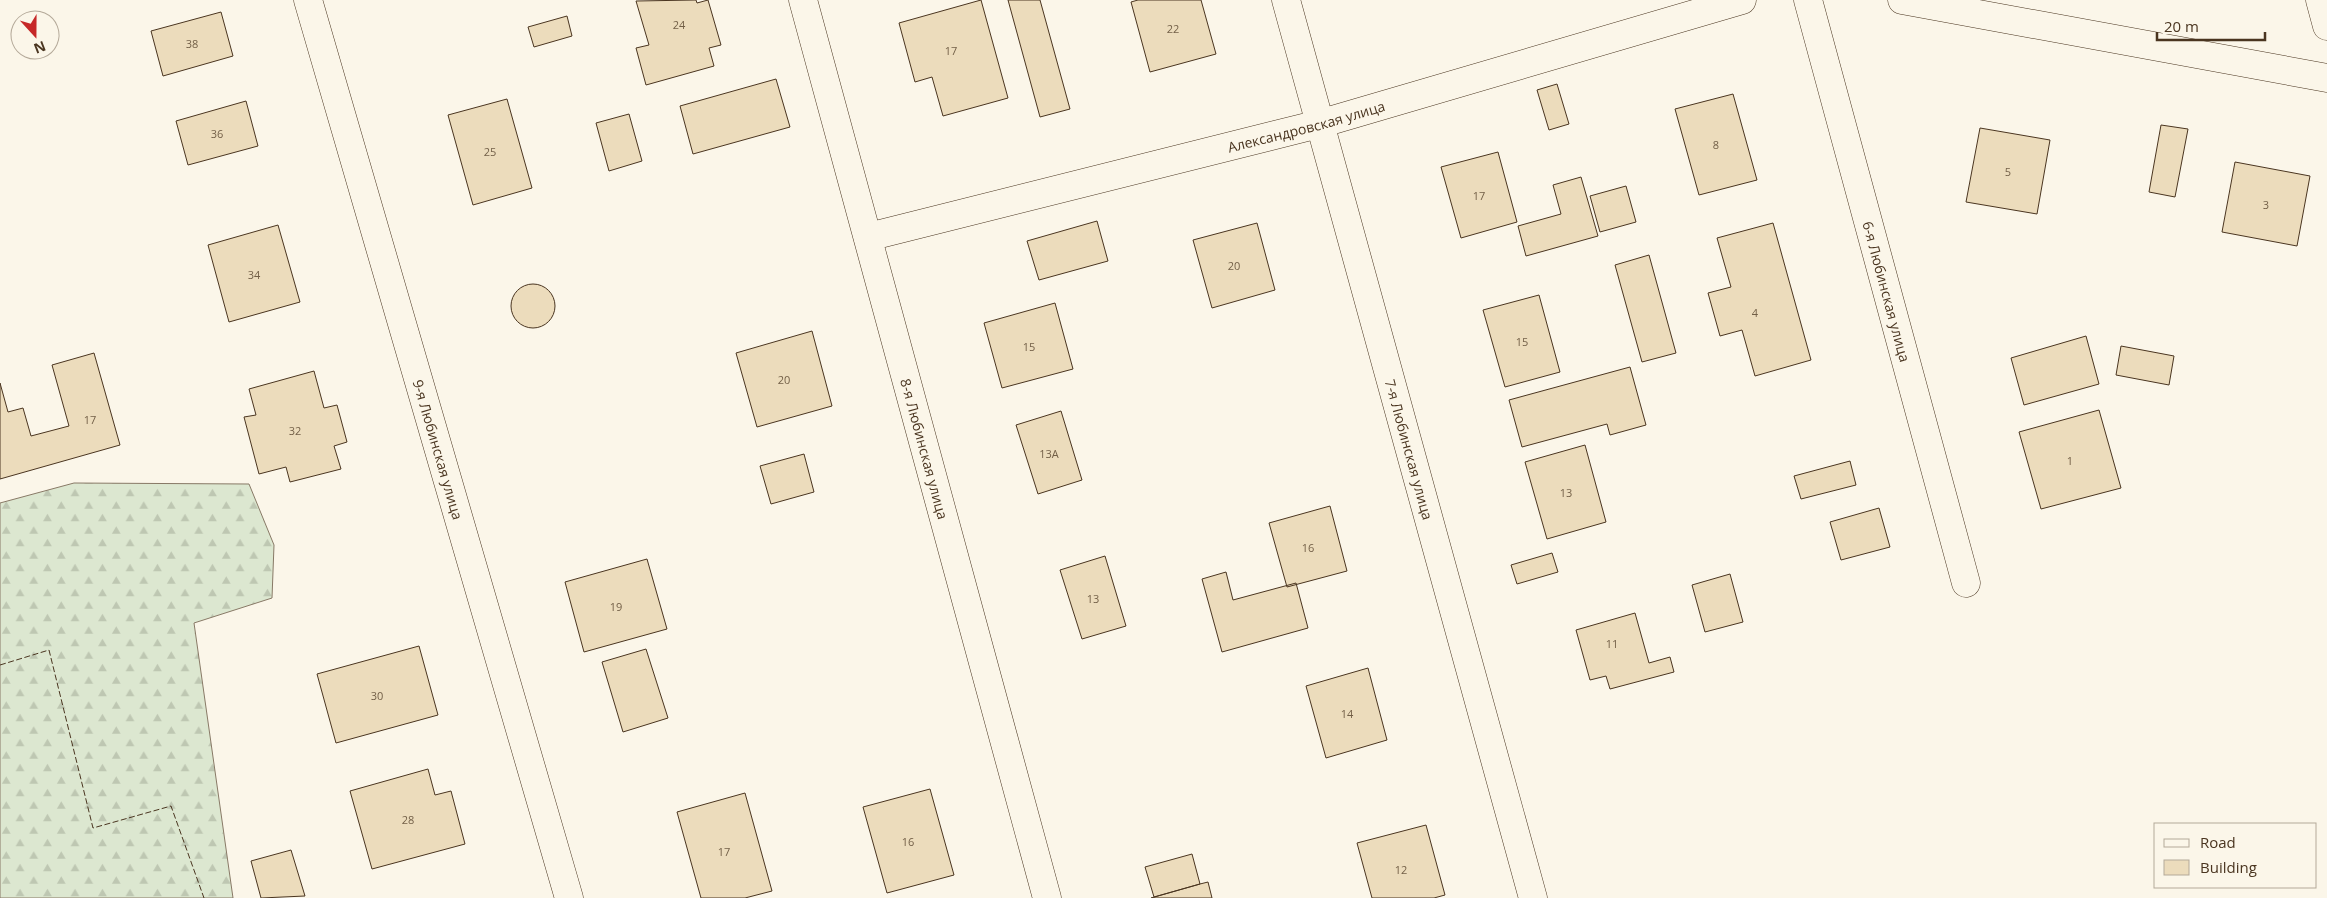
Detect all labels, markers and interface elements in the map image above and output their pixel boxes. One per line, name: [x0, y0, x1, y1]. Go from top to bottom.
north arrow: [10, 10, 60, 60]
scale bar: [2157, 10, 2264, 42]
text: 20 m: [2164, 16, 2199, 36]
house number: 24: [673, 17, 686, 32]
house number: 22: [1167, 21, 1179, 36]
house number: 38: [186, 36, 198, 51]
text: N: [31, 37, 49, 59]
house number: 17: [945, 43, 957, 58]
street label: Александровская улица: [1226, 96, 1387, 156]
house number: 36: [211, 126, 223, 141]
house number: 8: [1713, 137, 1719, 152]
house number: 25: [484, 144, 496, 159]
house number: 5: [2005, 164, 2011, 179]
house number: 17: [1473, 188, 1485, 203]
house number: 3: [2263, 197, 2269, 212]
street label: 6-я Любинская улица: [1859, 219, 1915, 364]
house number: 20: [1228, 258, 1240, 273]
house number: 34: [248, 267, 261, 282]
house number: 4: [1752, 305, 1759, 320]
house number: 15: [1516, 334, 1528, 349]
house number: 15: [1023, 339, 1035, 354]
house number: 20: [778, 372, 790, 387]
street label: 8-я Любинская улица: [897, 376, 953, 521]
street label: 9-я Любинская улица: [409, 377, 468, 522]
street label: 7-я Любинская улица: [1381, 377, 1438, 522]
house number: 17: [84, 412, 96, 427]
house number: 32: [289, 423, 301, 438]
house number: 13А: [1039, 446, 1059, 461]
house number: 1: [2067, 453, 2073, 468]
house number: 13: [1560, 485, 1572, 500]
house number: 16: [1302, 540, 1314, 555]
house number: 13: [1087, 591, 1099, 606]
house number: 19: [610, 599, 622, 614]
house number: 11: [1606, 636, 1618, 651]
house number: 30: [371, 688, 383, 703]
house number: 14: [1341, 706, 1354, 721]
house number: 28: [402, 812, 414, 827]
legend: [2154, 823, 2317, 888]
text: Road: [2200, 832, 2236, 852]
house number: 16: [902, 834, 914, 849]
house number: 17: [718, 844, 730, 859]
text: Building: [2200, 857, 2257, 877]
house number: 12: [1395, 862, 1407, 877]

